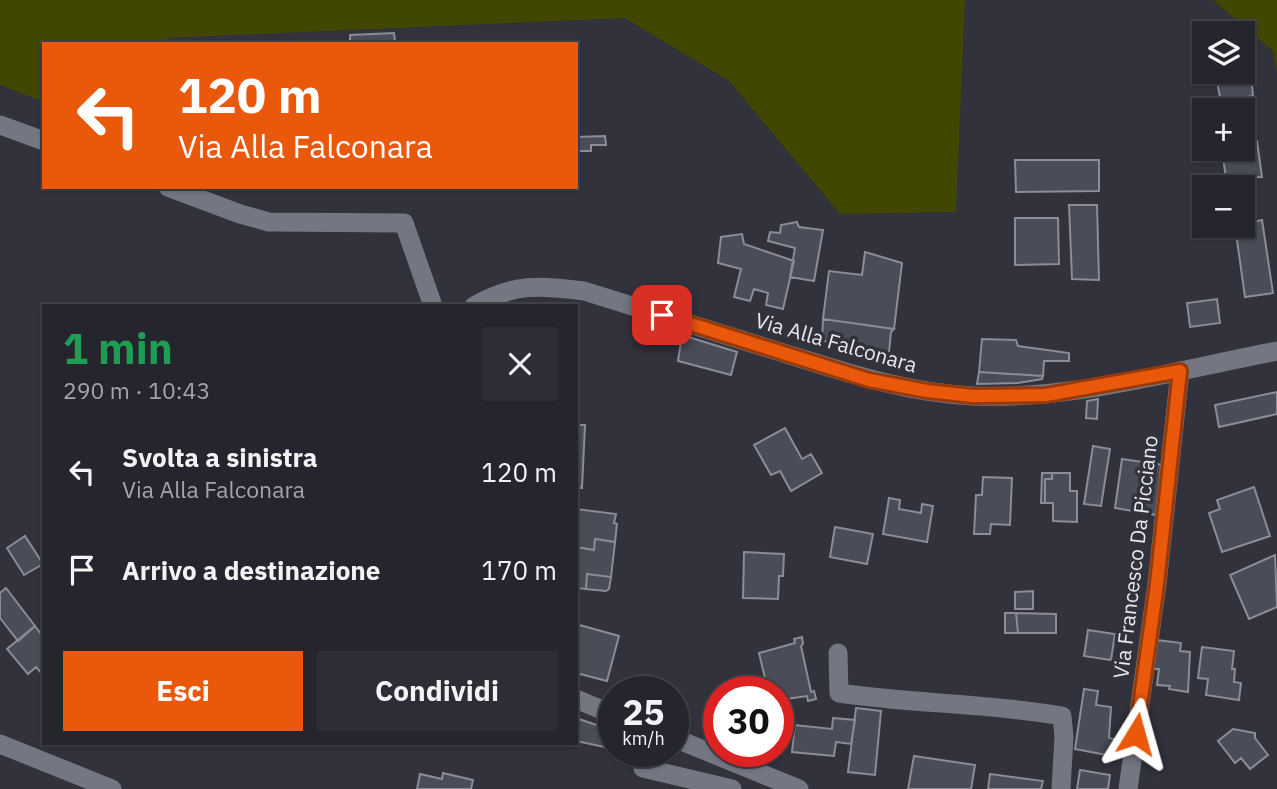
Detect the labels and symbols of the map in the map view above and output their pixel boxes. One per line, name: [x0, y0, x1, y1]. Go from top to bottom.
pin: [632, 285, 692, 345]
street label: Via Alla Falconara: [752, 306, 920, 379]
street label: Via Francesco Da Picciano: [1106, 434, 1164, 680]
speed limit sign: 30: [703, 676, 794, 767]
position arrow: [1099, 697, 1173, 771]

